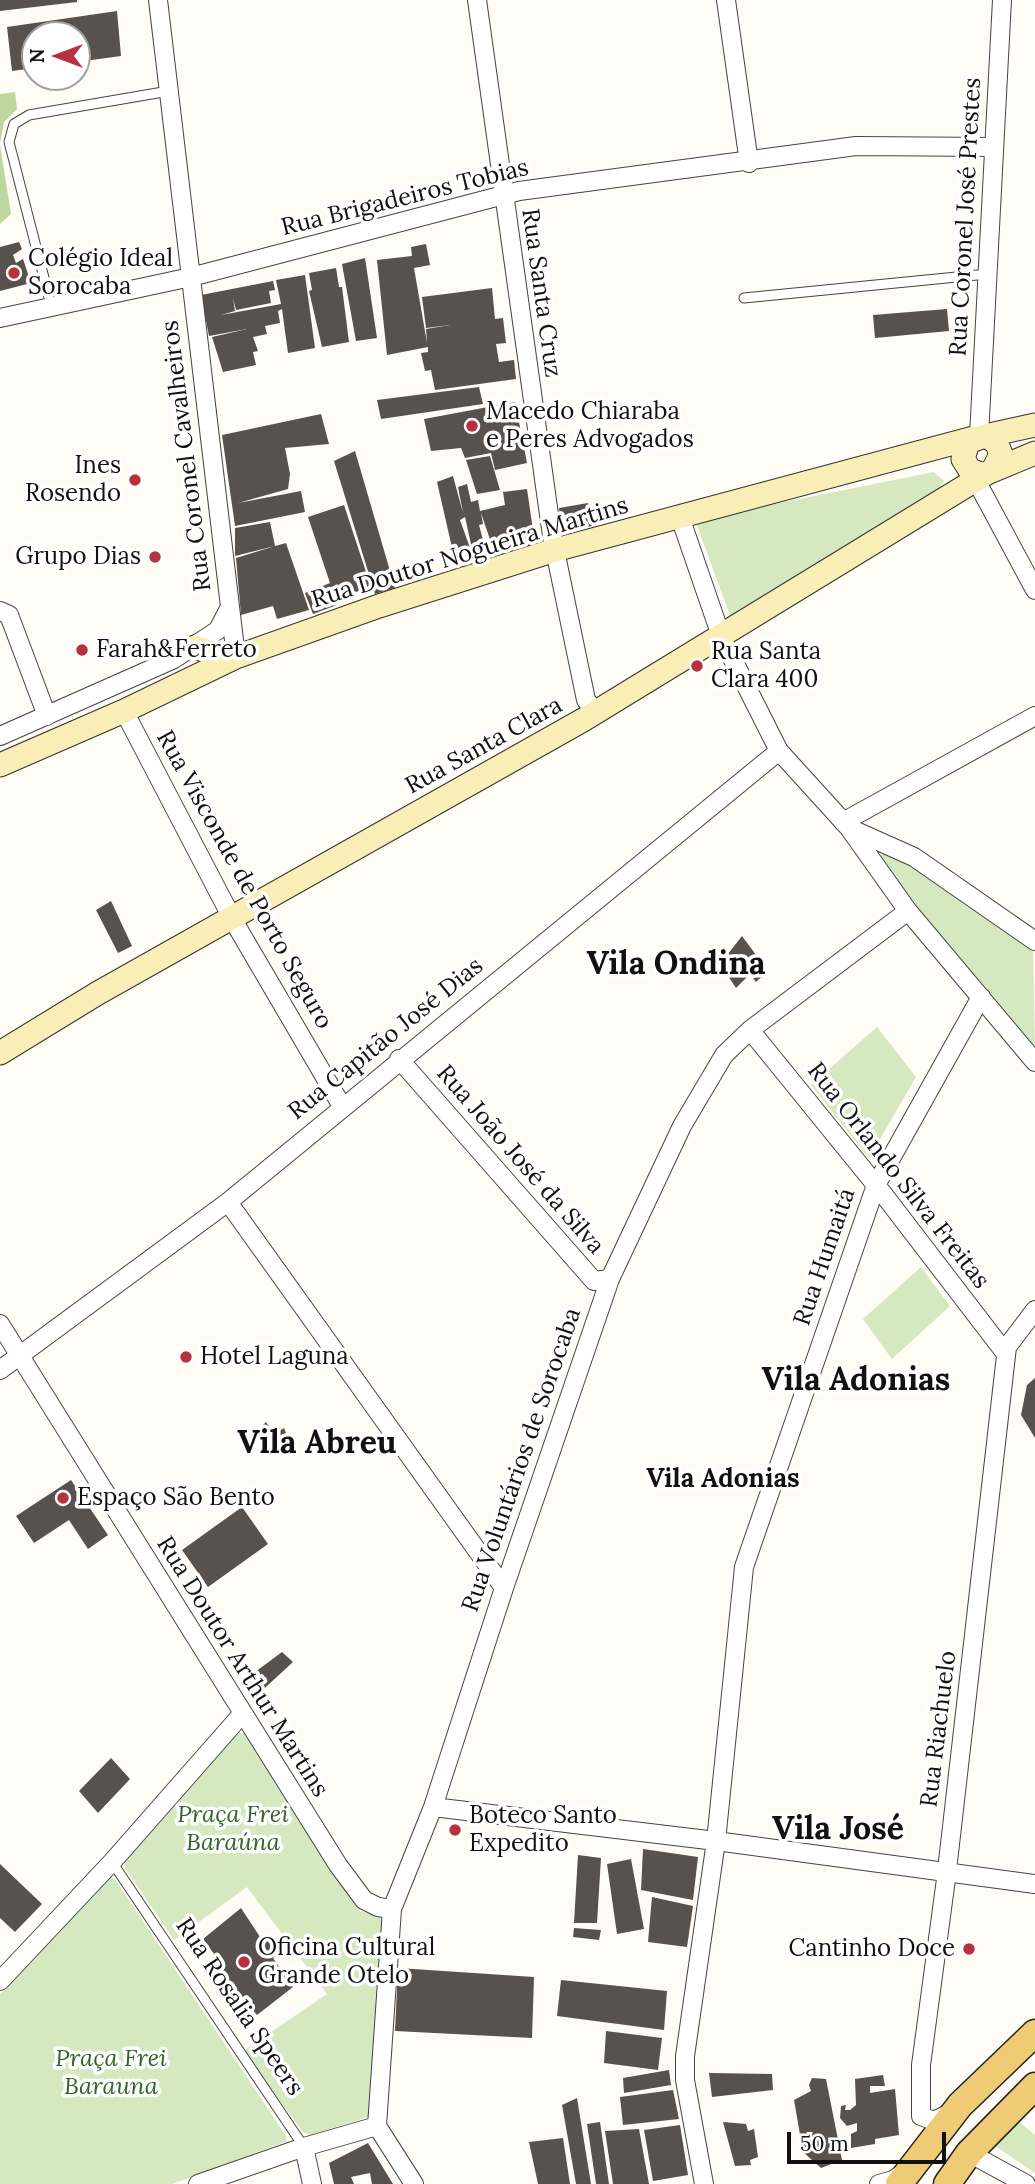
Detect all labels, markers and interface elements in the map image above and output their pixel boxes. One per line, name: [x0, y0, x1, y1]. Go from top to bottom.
north arrow: [21, 21, 91, 91]
text: N: [25, 49, 49, 63]
street label: Rua Coronel José Prestes: [944, 77, 988, 357]
street label: Rua Brigadeiros Tobias: [278, 153, 532, 243]
street label: Rua Santa Cruz: [515, 207, 567, 379]
place label: Colégio Ideal Sorocaba: [28, 245, 173, 301]
marker: Colégio Ideal Sorocaba: [6, 265, 22, 281]
street label: Rua Coronel Cavalheiros: [156, 319, 218, 593]
place label: Macedo Chiaraba e Peres Advogados: [486, 398, 694, 454]
marker: Macedo Chiaraba e Peres Advogados: [464, 418, 480, 434]
place label: Ines Rosendo: [25, 452, 121, 508]
marker: Ines Rosendo: [127, 472, 143, 488]
street label: Rua Doutor Nogueira Martins: [308, 491, 632, 615]
place label: Grupo Dias: [15, 543, 141, 571]
marker: Grupo Dias: [147, 549, 163, 565]
place label: Farah&Ferreto: [96, 636, 257, 664]
place label: Rua Santa Clara 400: [711, 638, 821, 694]
marker: Farah&Ferreto: [74, 642, 90, 658]
marker: Rua Santa Clara 400: [689, 658, 705, 674]
street label: Rua Santa Clara: [401, 691, 567, 801]
street label: Rua Visconde de Porto Seguro: [150, 726, 338, 1034]
district label: Vila Ondina: [586, 946, 766, 984]
street label: Rua Capitão José Dias: [283, 952, 489, 1126]
street label: Rua Orlando Silva Freitas: [801, 1057, 995, 1295]
street label: Rua João José da Silva: [430, 1060, 610, 1260]
street label: Rua Humaitá: [788, 1185, 862, 1329]
street label: Rua Voluntários de Sorocaba: [456, 1304, 588, 1616]
place label: Hotel Laguna: [200, 1343, 349, 1371]
marker: Hotel Laguna: [178, 1349, 194, 1365]
district label: Vila Adonias: [762, 1362, 950, 1400]
district label: Vila Abreu: [237, 1425, 397, 1463]
district label: Vila Adonias: [646, 1464, 800, 1496]
place label: Espaço São Bento: [77, 1484, 275, 1512]
marker: Espaço São Bento: [55, 1490, 71, 1506]
street label: Rua Doutor Arthur Martins: [150, 1532, 334, 1802]
street label: Rua Riachuelo: [915, 1649, 963, 1809]
park label: Praça Frei Baraúna: [177, 1801, 289, 1857]
place label: Boteco Santo Expedito: [469, 1802, 617, 1858]
district label: Vila José: [772, 1811, 904, 1849]
marker: Boteco Santo Expedito: [447, 1822, 463, 1838]
street label: Rua Rosalia Speers: [169, 1913, 309, 2101]
place label: Oficina Cultural Grande Otelo: [258, 1934, 435, 1990]
place label: Cantinho Doce: [789, 1935, 955, 1963]
marker: Cantinho Doce: [961, 1941, 977, 1957]
marker: Oficina Cultural Grande Otelo: [236, 1954, 252, 1970]
park label: Praça Frei Barauna: [55, 2045, 167, 2101]
scale bar: [790, 2118, 949, 2162]
text: 50 m: [800, 2130, 849, 2157]

